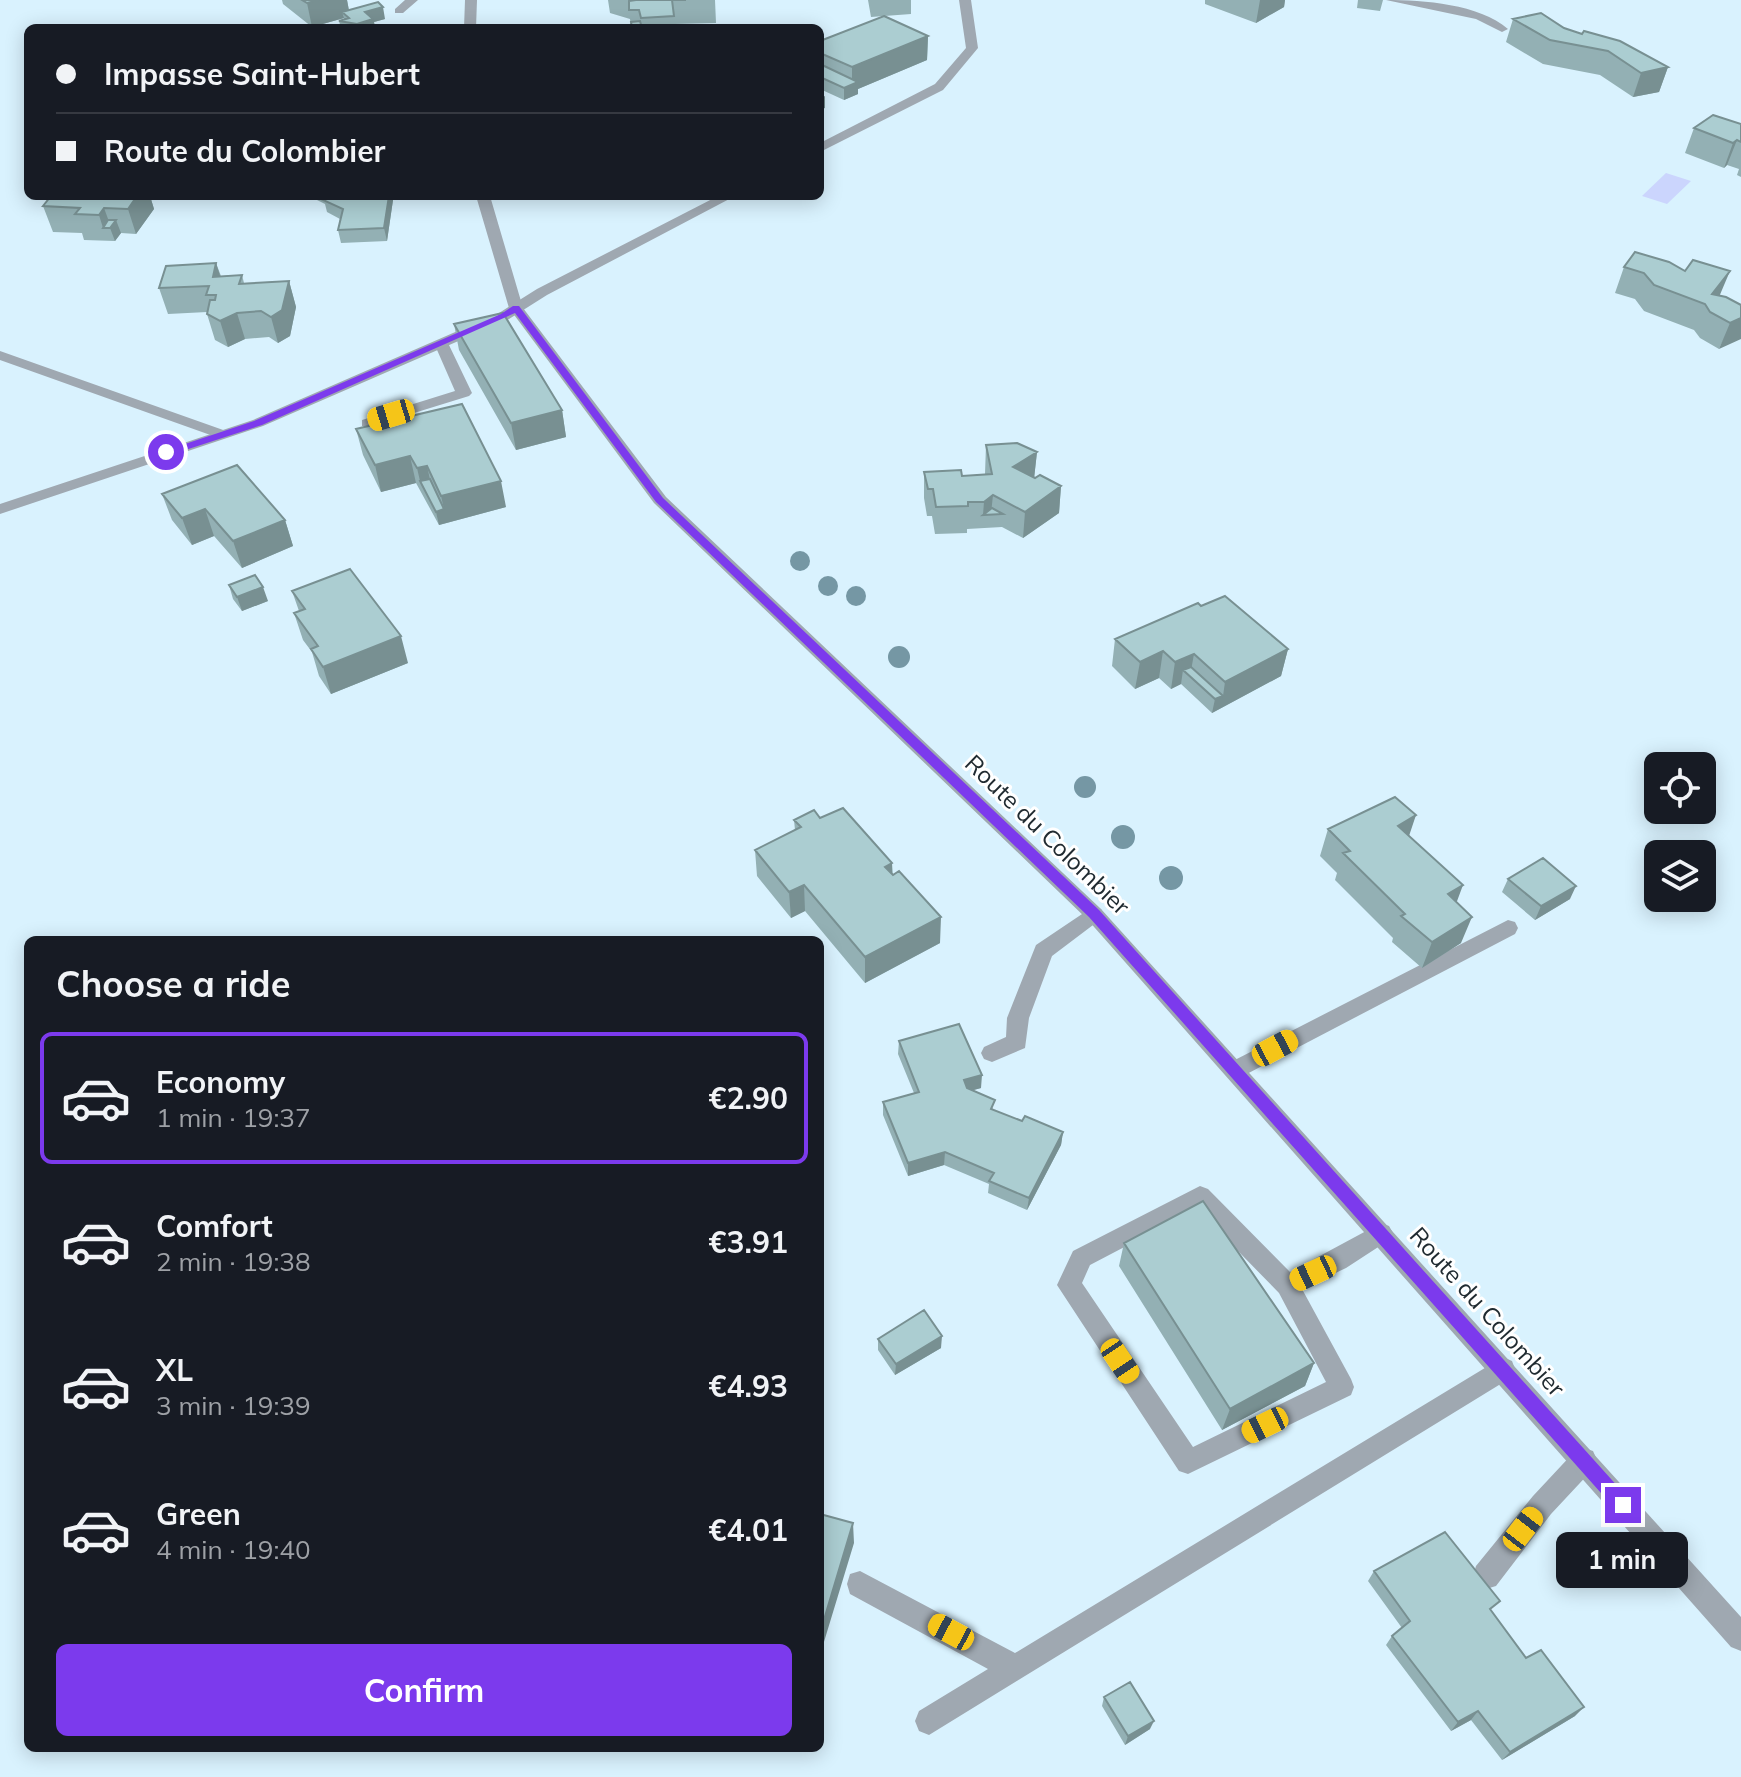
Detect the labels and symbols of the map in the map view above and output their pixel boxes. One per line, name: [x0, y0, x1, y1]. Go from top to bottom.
car: [365, 397, 417, 433]
route start: [148, 434, 184, 470]
street label: Route du Colombier: [959, 748, 1137, 921]
car: [1248, 1026, 1302, 1070]
street label: Route du Colombier: [1404, 1220, 1572, 1402]
car: [1286, 1252, 1340, 1294]
car: [1097, 1334, 1143, 1388]
car: [1238, 1404, 1292, 1446]
route end: [1605, 1487, 1641, 1523]
car: [1499, 1503, 1547, 1555]
callout: 1 min: [1557, 1533, 1689, 1589]
car: [924, 1610, 978, 1654]

